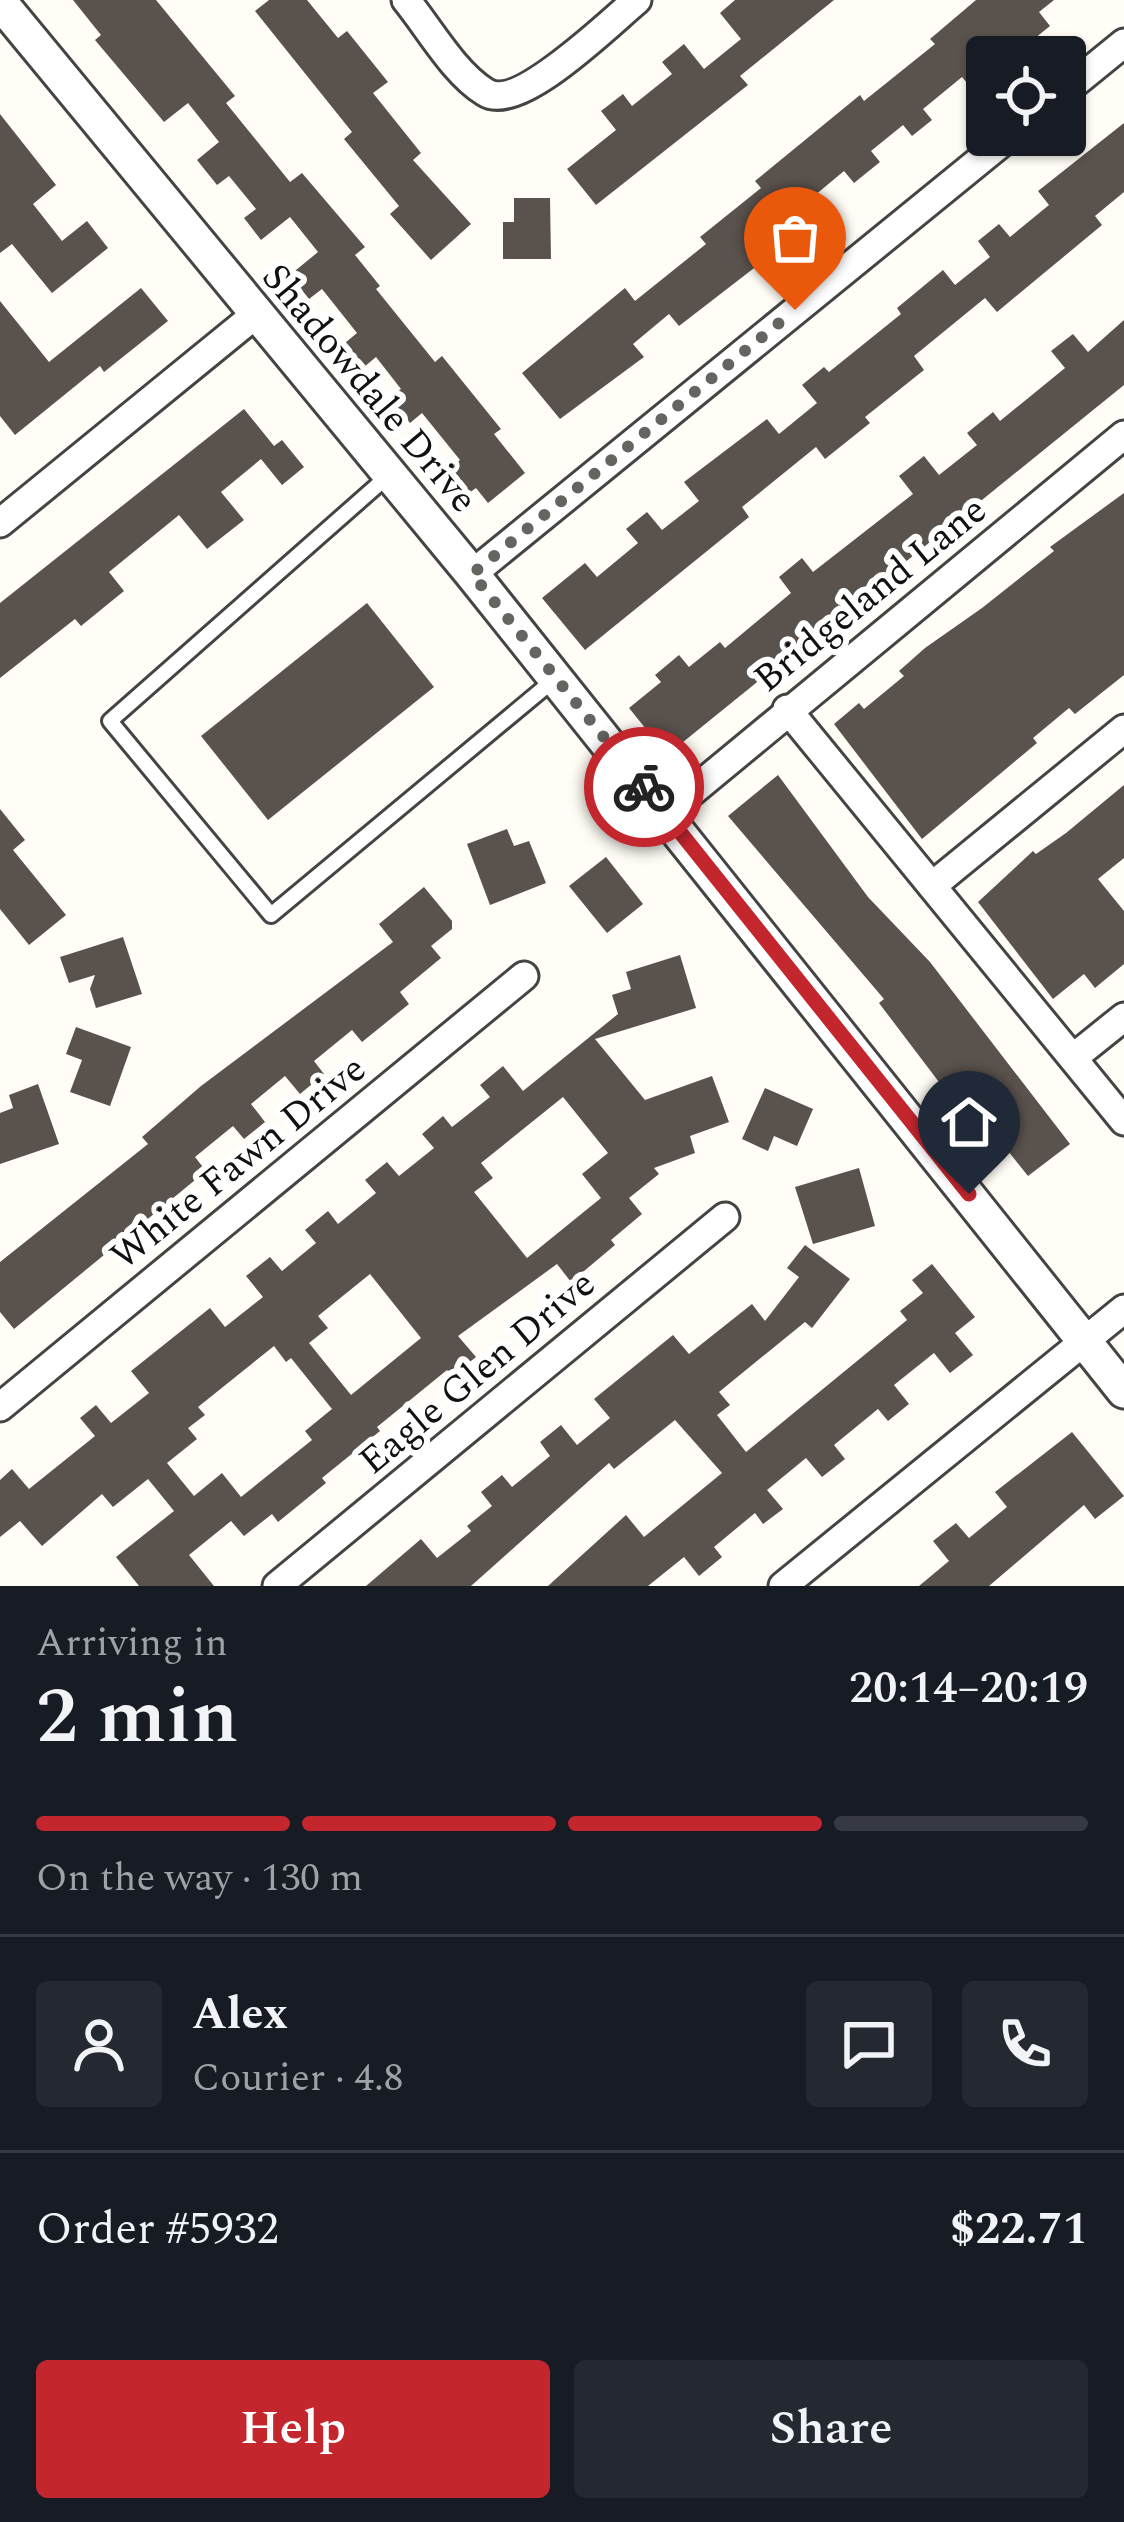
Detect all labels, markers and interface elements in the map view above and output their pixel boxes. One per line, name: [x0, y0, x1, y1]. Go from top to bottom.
map controls: [966, 36, 1086, 156]
button: locate: [966, 36, 1086, 156]
pin: [744, 187, 846, 310]
icon: bag: [762, 205, 828, 271]
street label: Shadowdale Drive: [247, 251, 492, 527]
street label: Bridgeland Lane: [741, 482, 1000, 708]
courier: [584, 727, 704, 847]
icon: bike: [611, 754, 677, 820]
street label: White Fawn Drive: [98, 1041, 380, 1285]
pin: [918, 1071, 1020, 1194]
icon: home: [936, 1089, 1002, 1155]
street label: Eagle Glen Drive: [346, 1256, 609, 1490]
text: Arriving in: [36, 1614, 228, 1673]
text: 20:14–20:19: [849, 1654, 1088, 1723]
text: 2 min: [36, 1658, 238, 1777]
text: On the way · 130 m: [36, 1849, 363, 1908]
text: Alex: [192, 1980, 288, 2049]
button: person: [36, 1981, 162, 2107]
button: chat: [806, 1981, 932, 2107]
button: phone: [962, 1981, 1088, 2107]
text: Courier · 4.8: [192, 2049, 403, 2108]
text: Order #5932: [36, 2195, 279, 2264]
text: $22.71: [950, 2195, 1088, 2264]
button: Help: [36, 2360, 550, 2498]
button: Share: [574, 2360, 1088, 2498]

